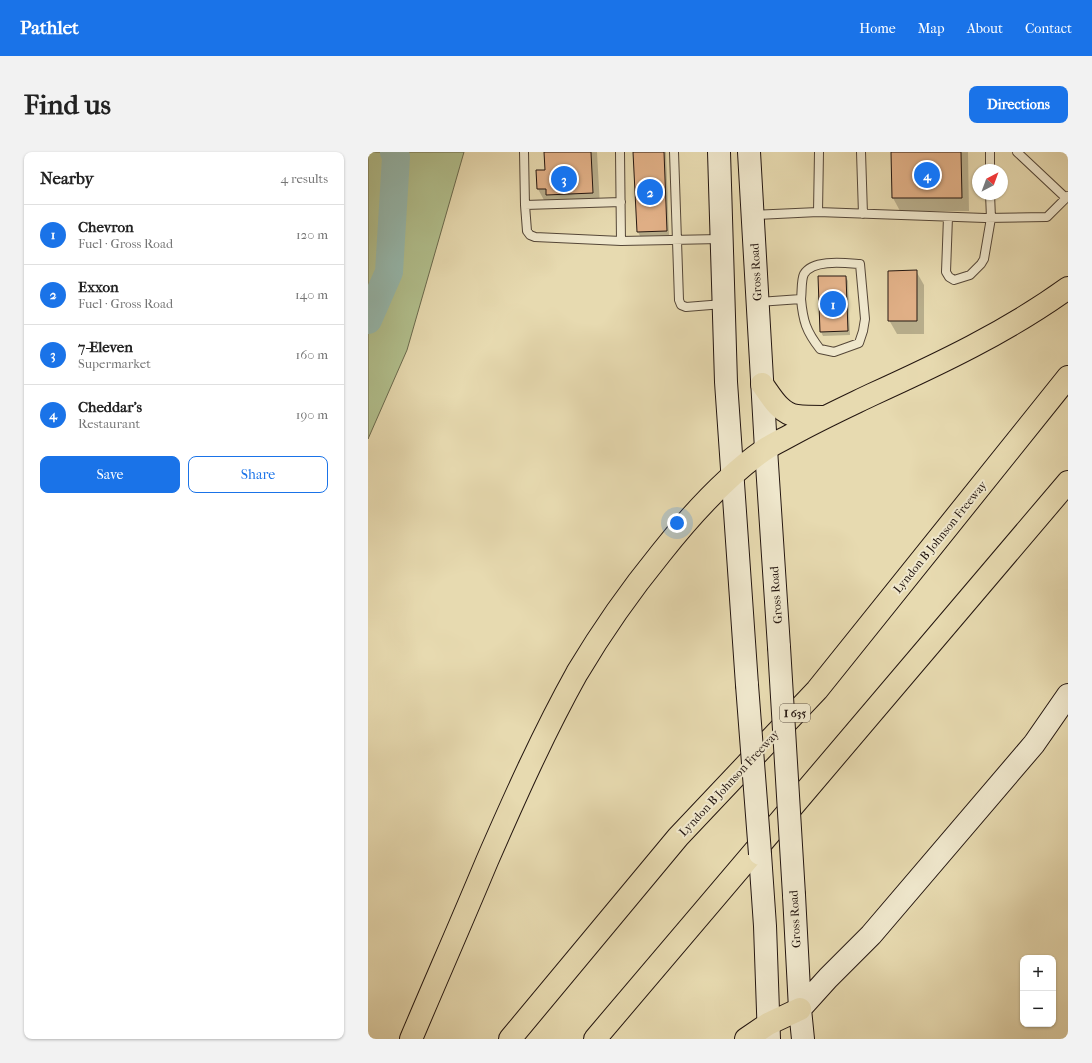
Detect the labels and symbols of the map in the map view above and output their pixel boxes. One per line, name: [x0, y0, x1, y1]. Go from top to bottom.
pin: 4: [914, 160, 940, 190]
pin: 3: [551, 164, 577, 194]
north arrow: [972, 164, 1008, 200]
pin: 2: [637, 177, 663, 207]
street label: Gross Road: [747, 242, 765, 301]
pin: 1: [820, 289, 846, 319]
street label: Lyndon B Johnson Freeway: [890, 478, 990, 596]
your location: [667, 513, 687, 533]
street label: Gross Road: [767, 565, 785, 624]
road number: I 635: [780, 704, 810, 722]
street label: Lyndon B Johnson Freeway: [676, 726, 782, 839]
street label: Gross Road: [786, 889, 804, 948]

